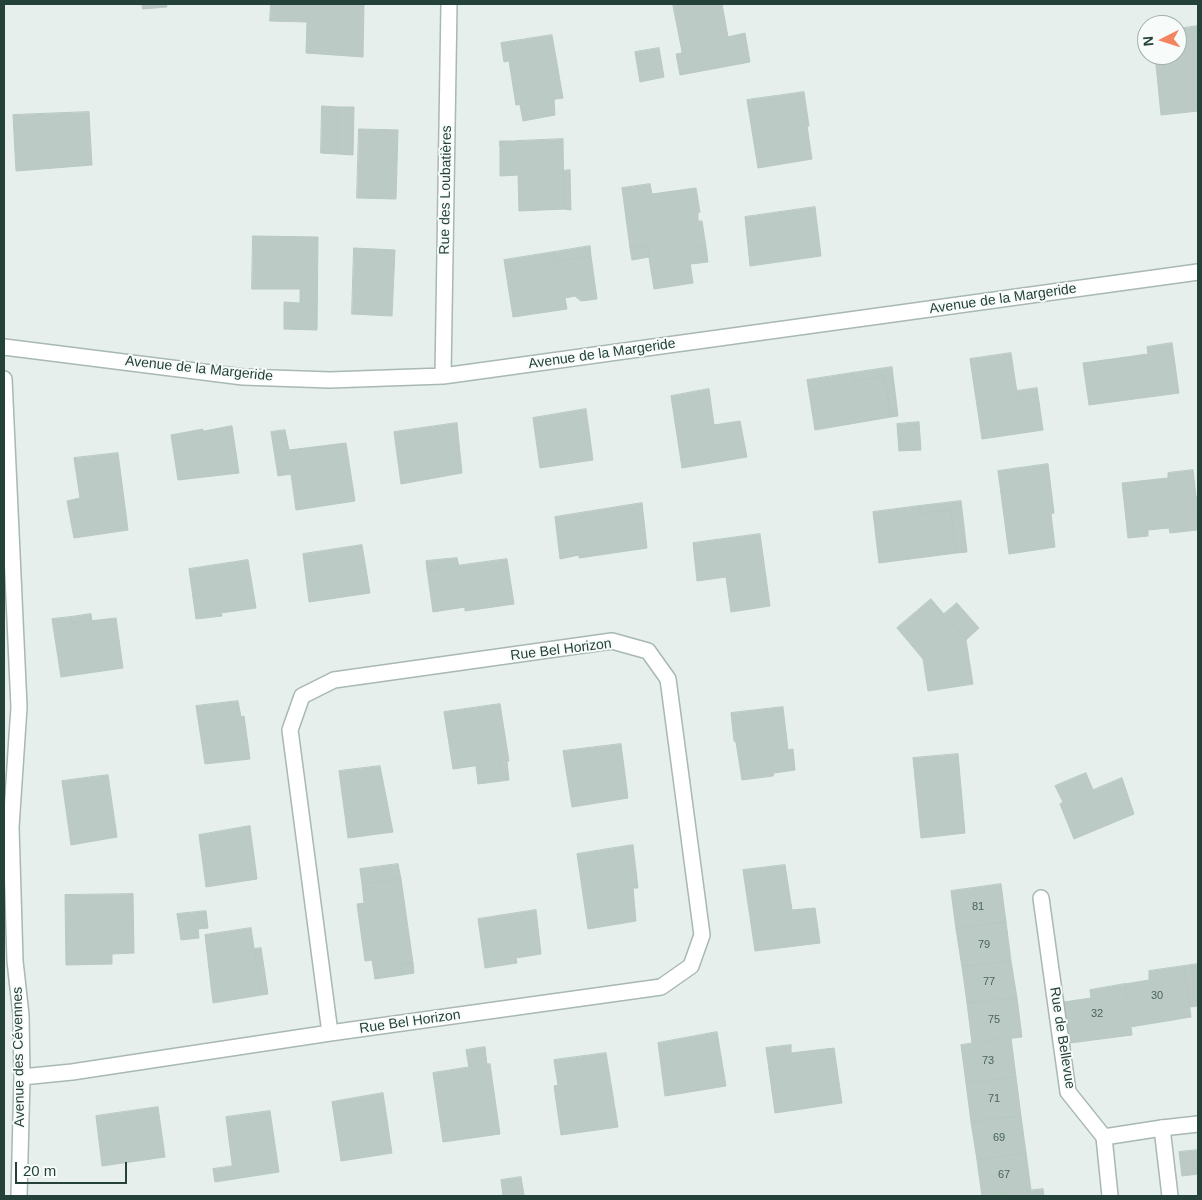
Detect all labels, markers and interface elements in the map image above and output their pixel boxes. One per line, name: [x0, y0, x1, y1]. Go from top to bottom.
north arrow: [1137, 15, 1187, 65]
text: N: [1140, 35, 1156, 47]
street label: Rue des Loubatières: [436, 125, 456, 255]
street label: Avenue de la Margeride: [928, 280, 1078, 318]
street label: Avenue de la Margeride: [527, 335, 677, 373]
street label: Avenue de la Margeride: [124, 353, 274, 385]
street label: Rue Bel Horizon: [509, 635, 613, 665]
house number: 81: [972, 900, 984, 914]
house number: 79: [978, 938, 990, 952]
house number: 77: [983, 975, 995, 989]
street label: Rue de Bellevue: [1046, 986, 1078, 1090]
street label: Avenue des Cévennes: [9, 987, 29, 1127]
house number: 30: [1151, 989, 1163, 1003]
street label: Rue Bel Horizon: [358, 1007, 462, 1037]
house number: 32: [1091, 1007, 1103, 1021]
house number: 75: [988, 1013, 1000, 1027]
house number: 73: [982, 1054, 994, 1068]
house number: 71: [988, 1092, 1000, 1106]
house number: 69: [993, 1131, 1005, 1145]
scale bar: [18, 1152, 130, 1184]
text: 20 m: [23, 1162, 56, 1179]
house number: 67: [998, 1168, 1010, 1182]

